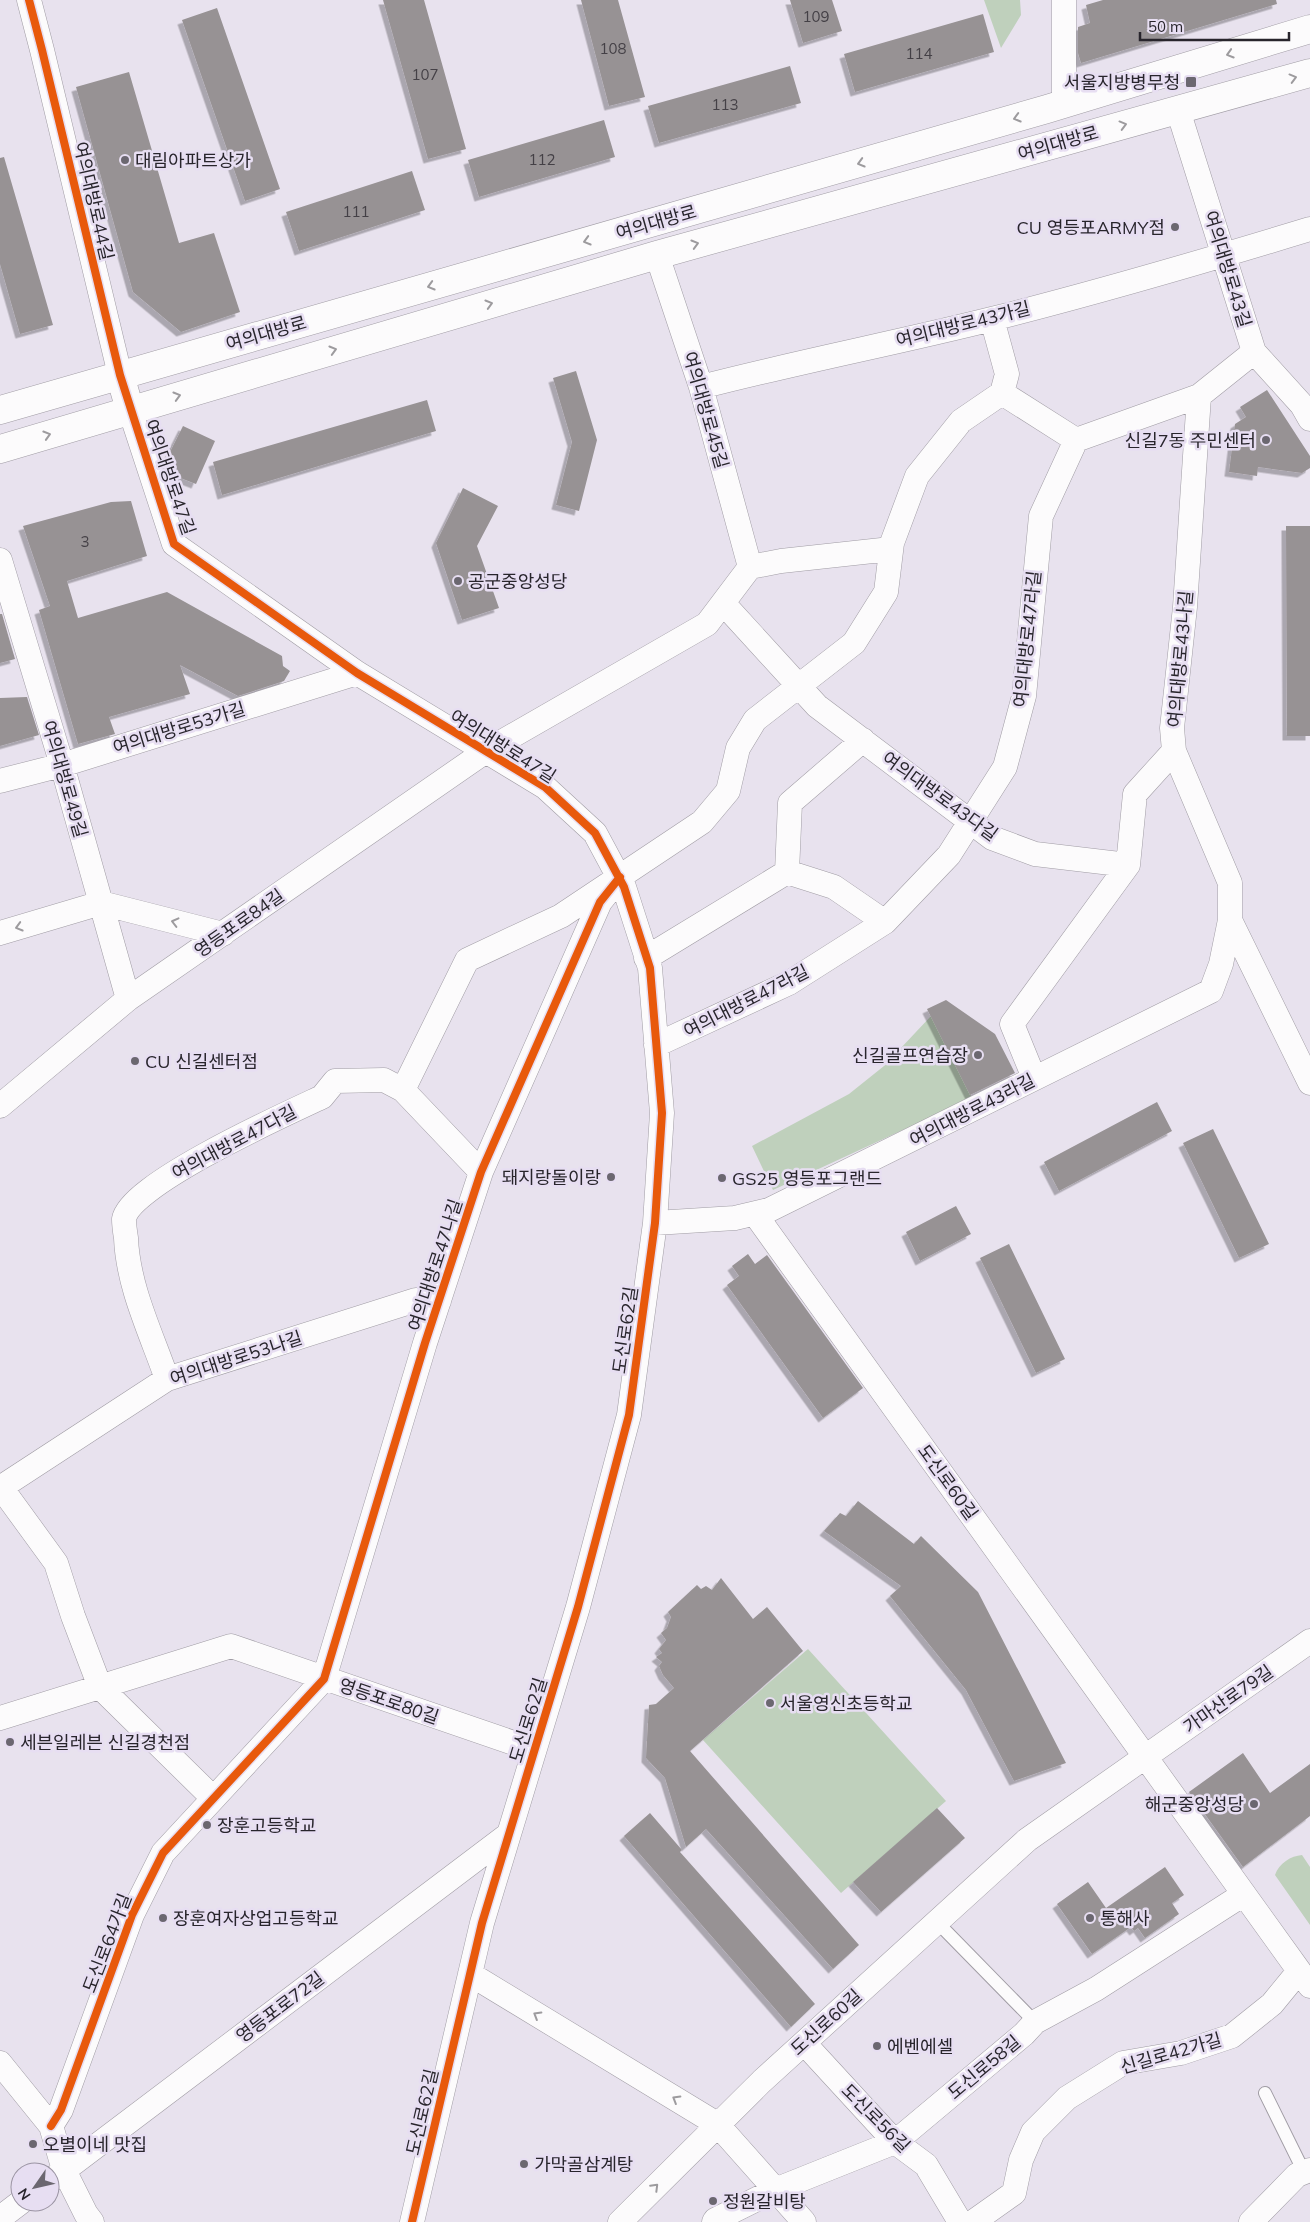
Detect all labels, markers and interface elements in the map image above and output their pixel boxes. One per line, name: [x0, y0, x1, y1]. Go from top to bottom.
house number: 109: [802, 7, 830, 26]
scale bar: [1140, 10, 1289, 42]
text: 50 m: [1148, 17, 1183, 36]
house number: 108: [599, 39, 627, 58]
house number: 114: [905, 44, 933, 63]
one-way arrow: [1226, 49, 1235, 59]
house number: 107: [411, 65, 439, 84]
place label: 서울지방병무청: [1064, 71, 1180, 94]
one-way arrow: [1288, 73, 1297, 84]
marker: 서울지방병무청: [1184, 75, 1198, 89]
house number: 113: [711, 95, 739, 114]
one-way arrow: [1013, 112, 1022, 123]
one-way arrow: [1119, 120, 1127, 131]
street label: 여의대방로: [1015, 121, 1101, 165]
street label: 여의대방로44길: [69, 139, 119, 263]
place label: 대림아파트상가: [135, 149, 251, 172]
house number: 112: [528, 150, 556, 169]
marker: 대림아파트상가: [119, 154, 131, 166]
one-way arrow: [857, 157, 866, 167]
street label: 여의대방로: [613, 200, 699, 244]
house number: 111: [342, 202, 370, 221]
street label: 여의대방로43길: [1199, 208, 1257, 330]
place label: CU 영등포ARMY점: [1017, 216, 1165, 239]
marker: CU 영등포ARMY점: [1169, 221, 1181, 233]
one-way arrow: [583, 236, 592, 246]
one-way arrow: [691, 239, 700, 250]
one-way arrow: [427, 281, 435, 291]
street label: 여의대방로43가길: [893, 296, 1033, 352]
one-way arrow: [484, 300, 493, 310]
street label: 여의대방로: [223, 311, 309, 355]
one-way arrow: [328, 345, 337, 355]
street label: 여의대방로45길: [678, 349, 734, 471]
one-way arrow: [173, 391, 181, 401]
street label: 여의대방로47길: [139, 416, 201, 538]
place label: 신길7동 주민센터: [1125, 429, 1256, 452]
one-way arrow: [42, 431, 50, 441]
marker: 신길7동 주민센터: [1260, 434, 1272, 446]
house number: 3: [80, 532, 90, 551]
street label: 여의대방로47라길: [1008, 569, 1046, 709]
place label: 공군중앙성당: [468, 570, 567, 593]
marker: 공군중앙성당: [452, 575, 464, 587]
street label: 여의대방로43나길: [1163, 589, 1197, 729]
street label: 여의대방로53가길: [110, 697, 248, 759]
street label: 여의대방로47길: [446, 704, 560, 788]
street label: 여의대방로49길: [37, 718, 93, 840]
street label: 여의대방로43다길: [878, 746, 1002, 846]
street label: 영등포로84길: [190, 884, 288, 962]
one-way arrow: [171, 917, 180, 928]
one-way arrow: [15, 922, 23, 932]
street label: 여의대방로47라길: [680, 960, 812, 1042]
place label: 신길골프연습장: [852, 1044, 968, 1067]
marker: 신길골프연습장: [972, 1049, 984, 1061]
place label: CU 신길센터점: [145, 1050, 258, 1073]
marker: CU 신길센터점: [129, 1055, 141, 1067]
street label: 여의대방로43라길: [906, 1069, 1038, 1151]
street label: 여의대방로47다길: [168, 1100, 300, 1184]
place label: 돼지랑돌이랑: [502, 1166, 601, 1189]
place label: GS25 영등포그랜드: [732, 1167, 882, 1190]
marker: 돼지랑돌이랑: [605, 1171, 617, 1183]
marker: GS25 영등포그랜드: [716, 1172, 728, 1184]
street label: 여의대방로47나길: [403, 1196, 467, 1334]
street label: 도신로62길: [607, 1285, 643, 1375]
street label: 여의대방로53나길: [167, 1326, 305, 1390]
street label: 도신로60길: [913, 1440, 983, 1524]
street label: 가마산로79길: [1179, 1660, 1277, 1738]
street label: 영등포로80길: [336, 1673, 442, 1729]
street label: 도신로62길: [504, 1675, 552, 1765]
place label: 서울영신초등학교: [780, 1692, 912, 1715]
marker: 서울영신초등학교: [764, 1697, 776, 1709]
place label: 세븐일레븐 신길경천점: [20, 1731, 190, 1754]
marker: 세븐일레븐 신길경천점: [4, 1736, 16, 1748]
place label: 해군중앙성당: [1145, 1793, 1244, 1816]
marker: 해군중앙성당: [1248, 1798, 1260, 1810]
place label: 장훈고등학교: [217, 1814, 316, 1837]
marker: 장훈고등학교: [201, 1819, 213, 1831]
street label: 도신로64가길: [78, 1890, 136, 1996]
place label: 장훈여자상업고등학교: [173, 1907, 339, 1930]
place label: 통해사: [1100, 1907, 1150, 1930]
marker: 장훈여자상업고등학교: [157, 1912, 169, 1924]
marker: 통해사: [1084, 1912, 1096, 1924]
street label: 영등포로72길: [231, 1966, 329, 2048]
street label: 도신로60길: [786, 1984, 866, 2060]
one-way arrow: [533, 2011, 542, 2021]
street label: 신길로42가길: [1118, 2028, 1224, 2078]
street label: 도신로58길: [943, 2030, 1025, 2104]
place label: 에벤에셀: [887, 2035, 953, 2058]
marker: 에벤에셀: [871, 2040, 883, 2052]
street label: 도신로62길: [401, 2067, 443, 2157]
street label: 도신로56길: [837, 2079, 915, 2157]
one-way arrow: [672, 2095, 681, 2105]
place label: 오별이네 맛집: [43, 2133, 147, 2156]
marker: 오별이네 맛집: [27, 2138, 39, 2150]
place label: 가막골삼계탕: [534, 2153, 633, 2176]
marker: 가막골삼계탕: [518, 2158, 530, 2170]
north arrow: [10, 2162, 60, 2212]
one-way arrow: [649, 2184, 658, 2193]
text: N: [14, 2185, 35, 2204]
place label: 정원갈비탕: [723, 2190, 806, 2213]
marker: 정원갈비탕: [707, 2195, 719, 2207]

